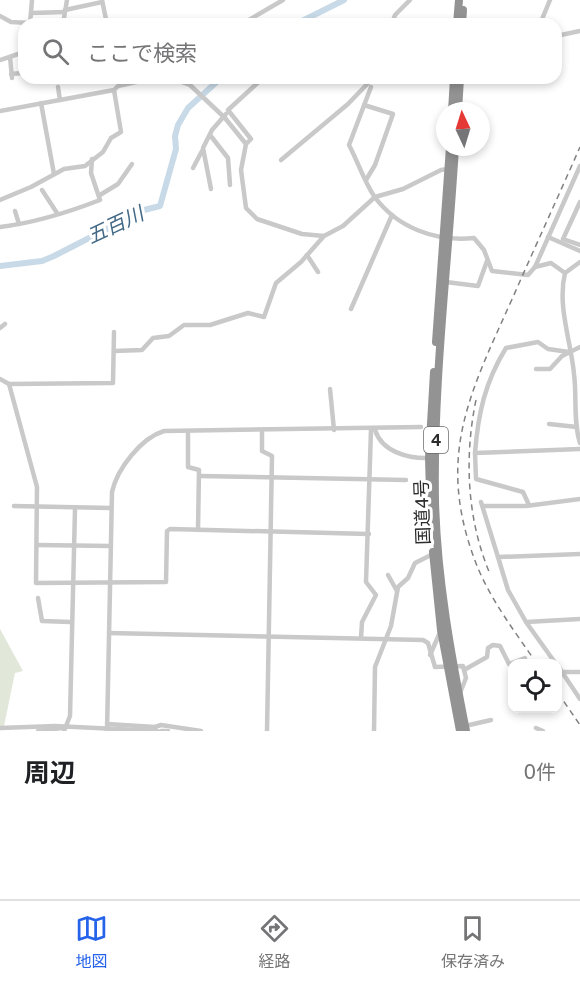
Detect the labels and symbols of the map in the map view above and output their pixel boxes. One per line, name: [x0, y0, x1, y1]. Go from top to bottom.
north arrow: [436, 102, 490, 156]
water label: 五百川: [83, 201, 149, 249]
road number: 4: [424, 427, 448, 453]
street label: 国道4号: [410, 479, 434, 545]

